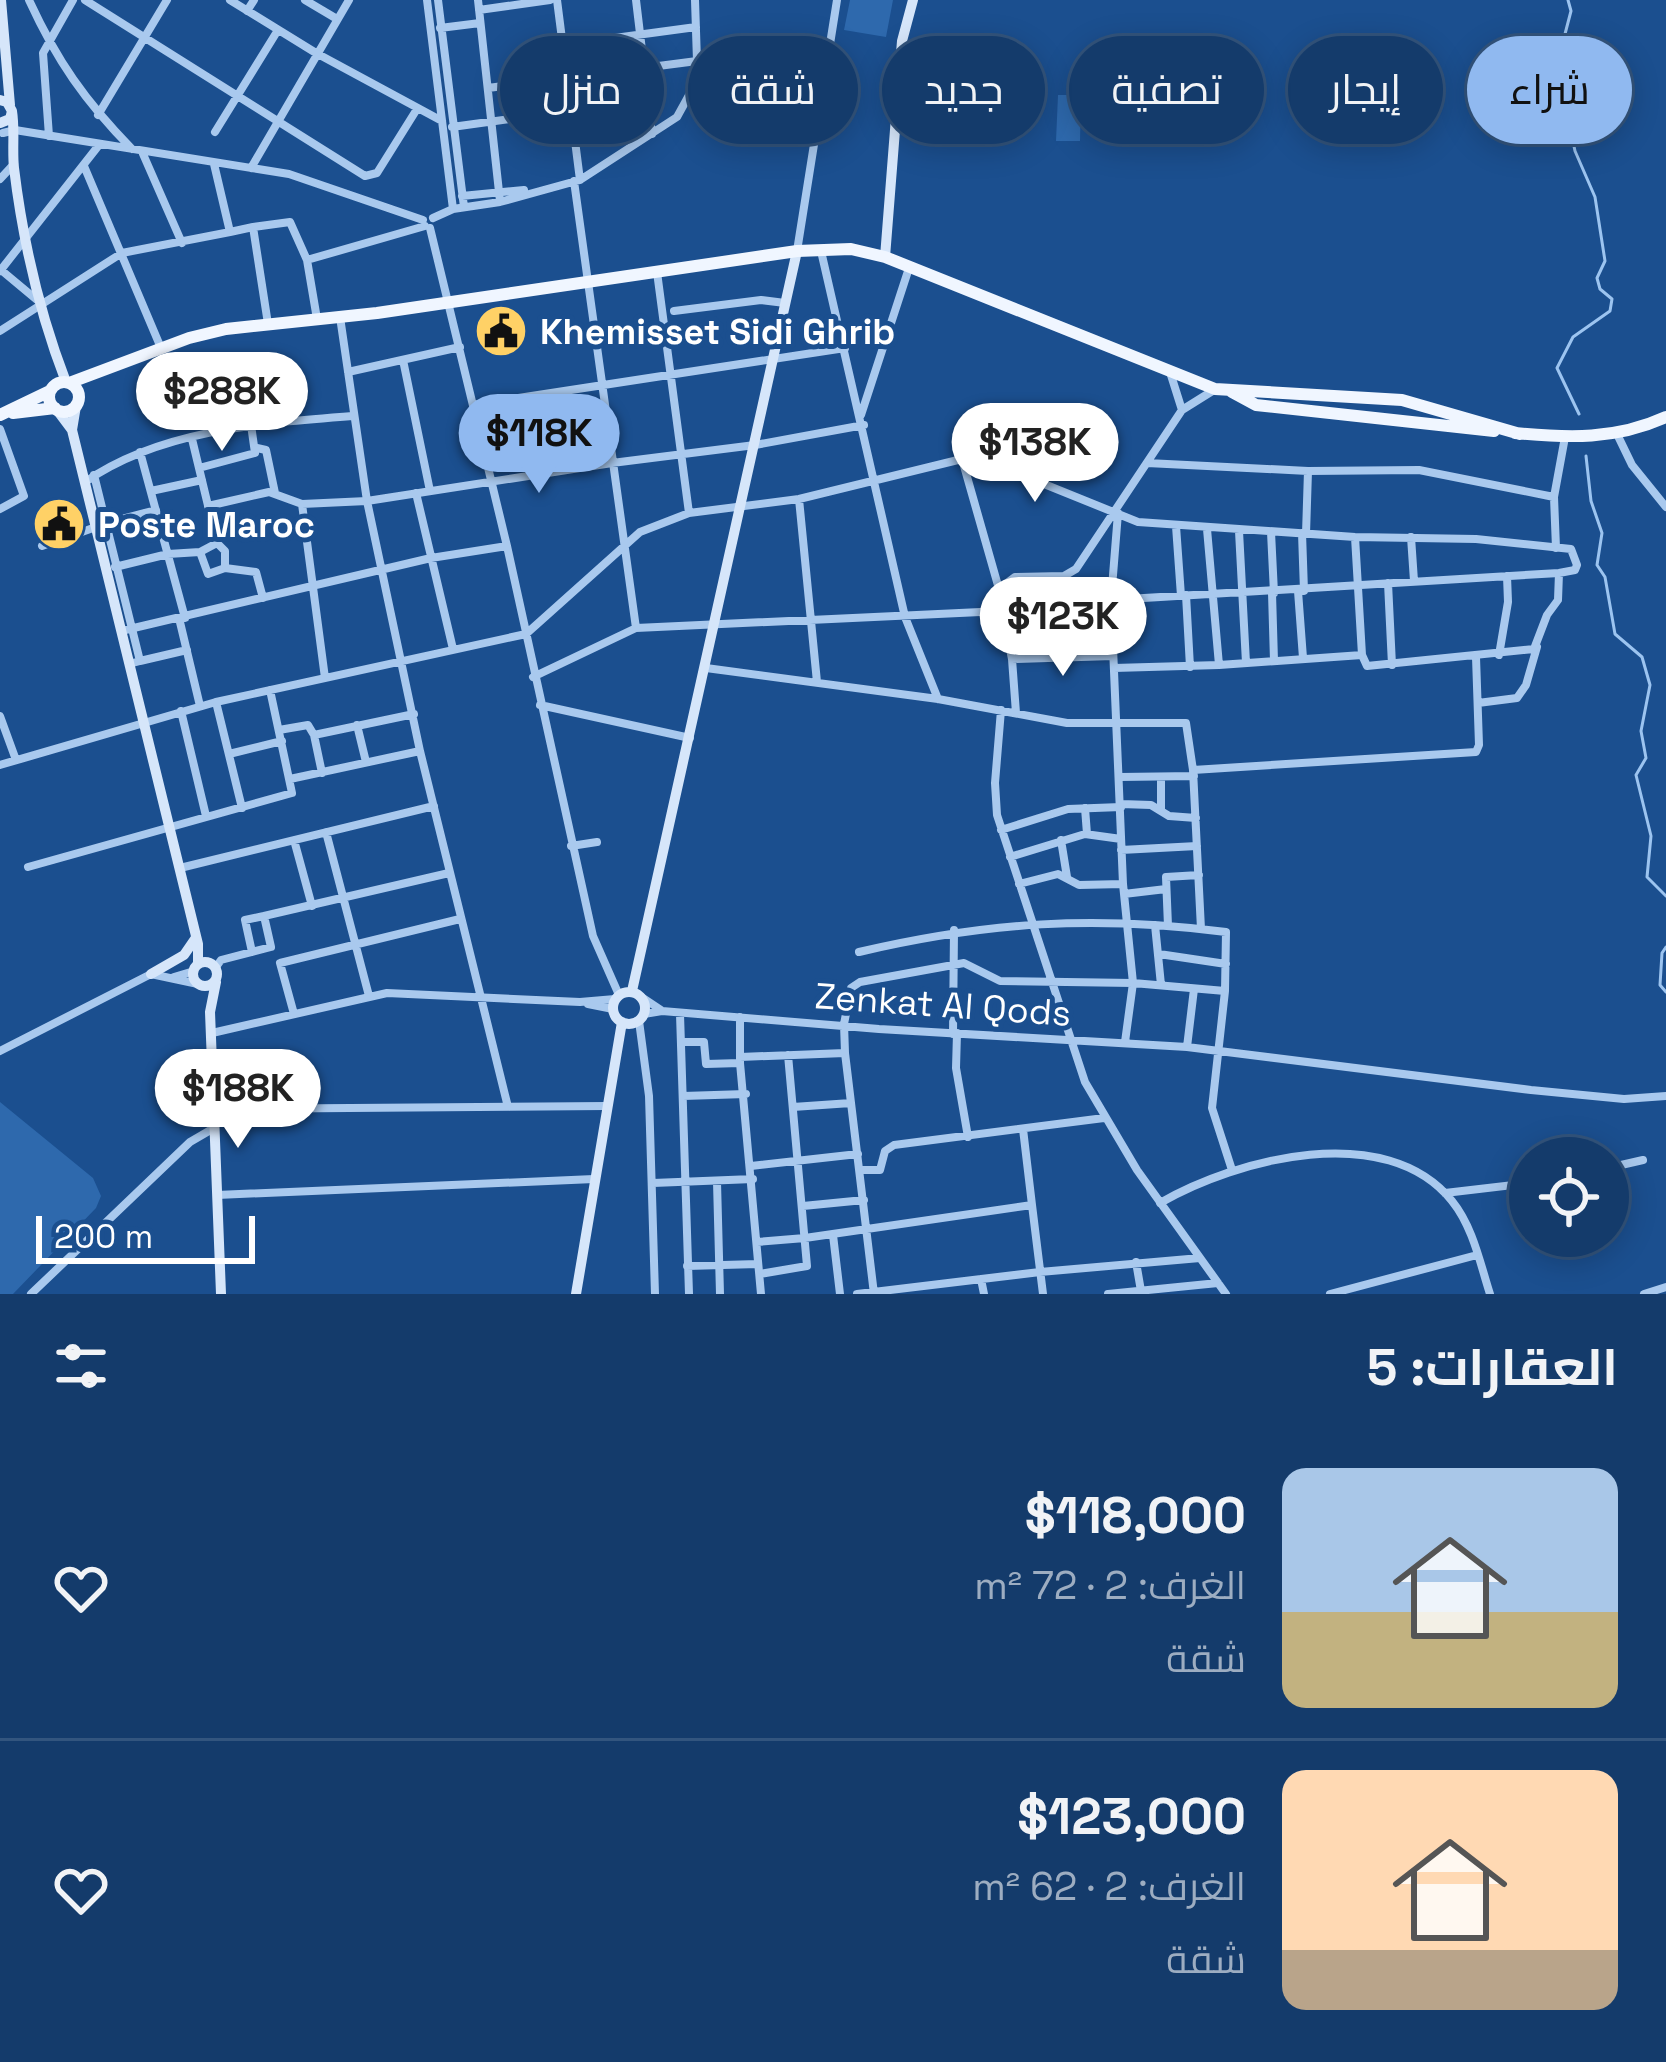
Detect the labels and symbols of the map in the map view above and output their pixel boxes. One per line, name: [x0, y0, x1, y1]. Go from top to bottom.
public building icon: Khemisset Sidi Ghrib: [473, 303, 529, 359]
place label: Khemisset Sidi Ghrib: [540, 309, 895, 355]
pin: $288K: [138, 352, 306, 454]
pin: $118K: [455, 394, 623, 496]
pin: $138K: [951, 403, 1119, 505]
public building icon: Poste Maroc: [31, 496, 87, 552]
place label: Poste Maroc: [98, 502, 315, 548]
pin: $123K: [979, 577, 1147, 679]
street label: Zenkat Al Qods: [813, 973, 1073, 1037]
pin: $188K: [154, 1049, 322, 1151]
scale bar: [36, 1210, 255, 1263]

